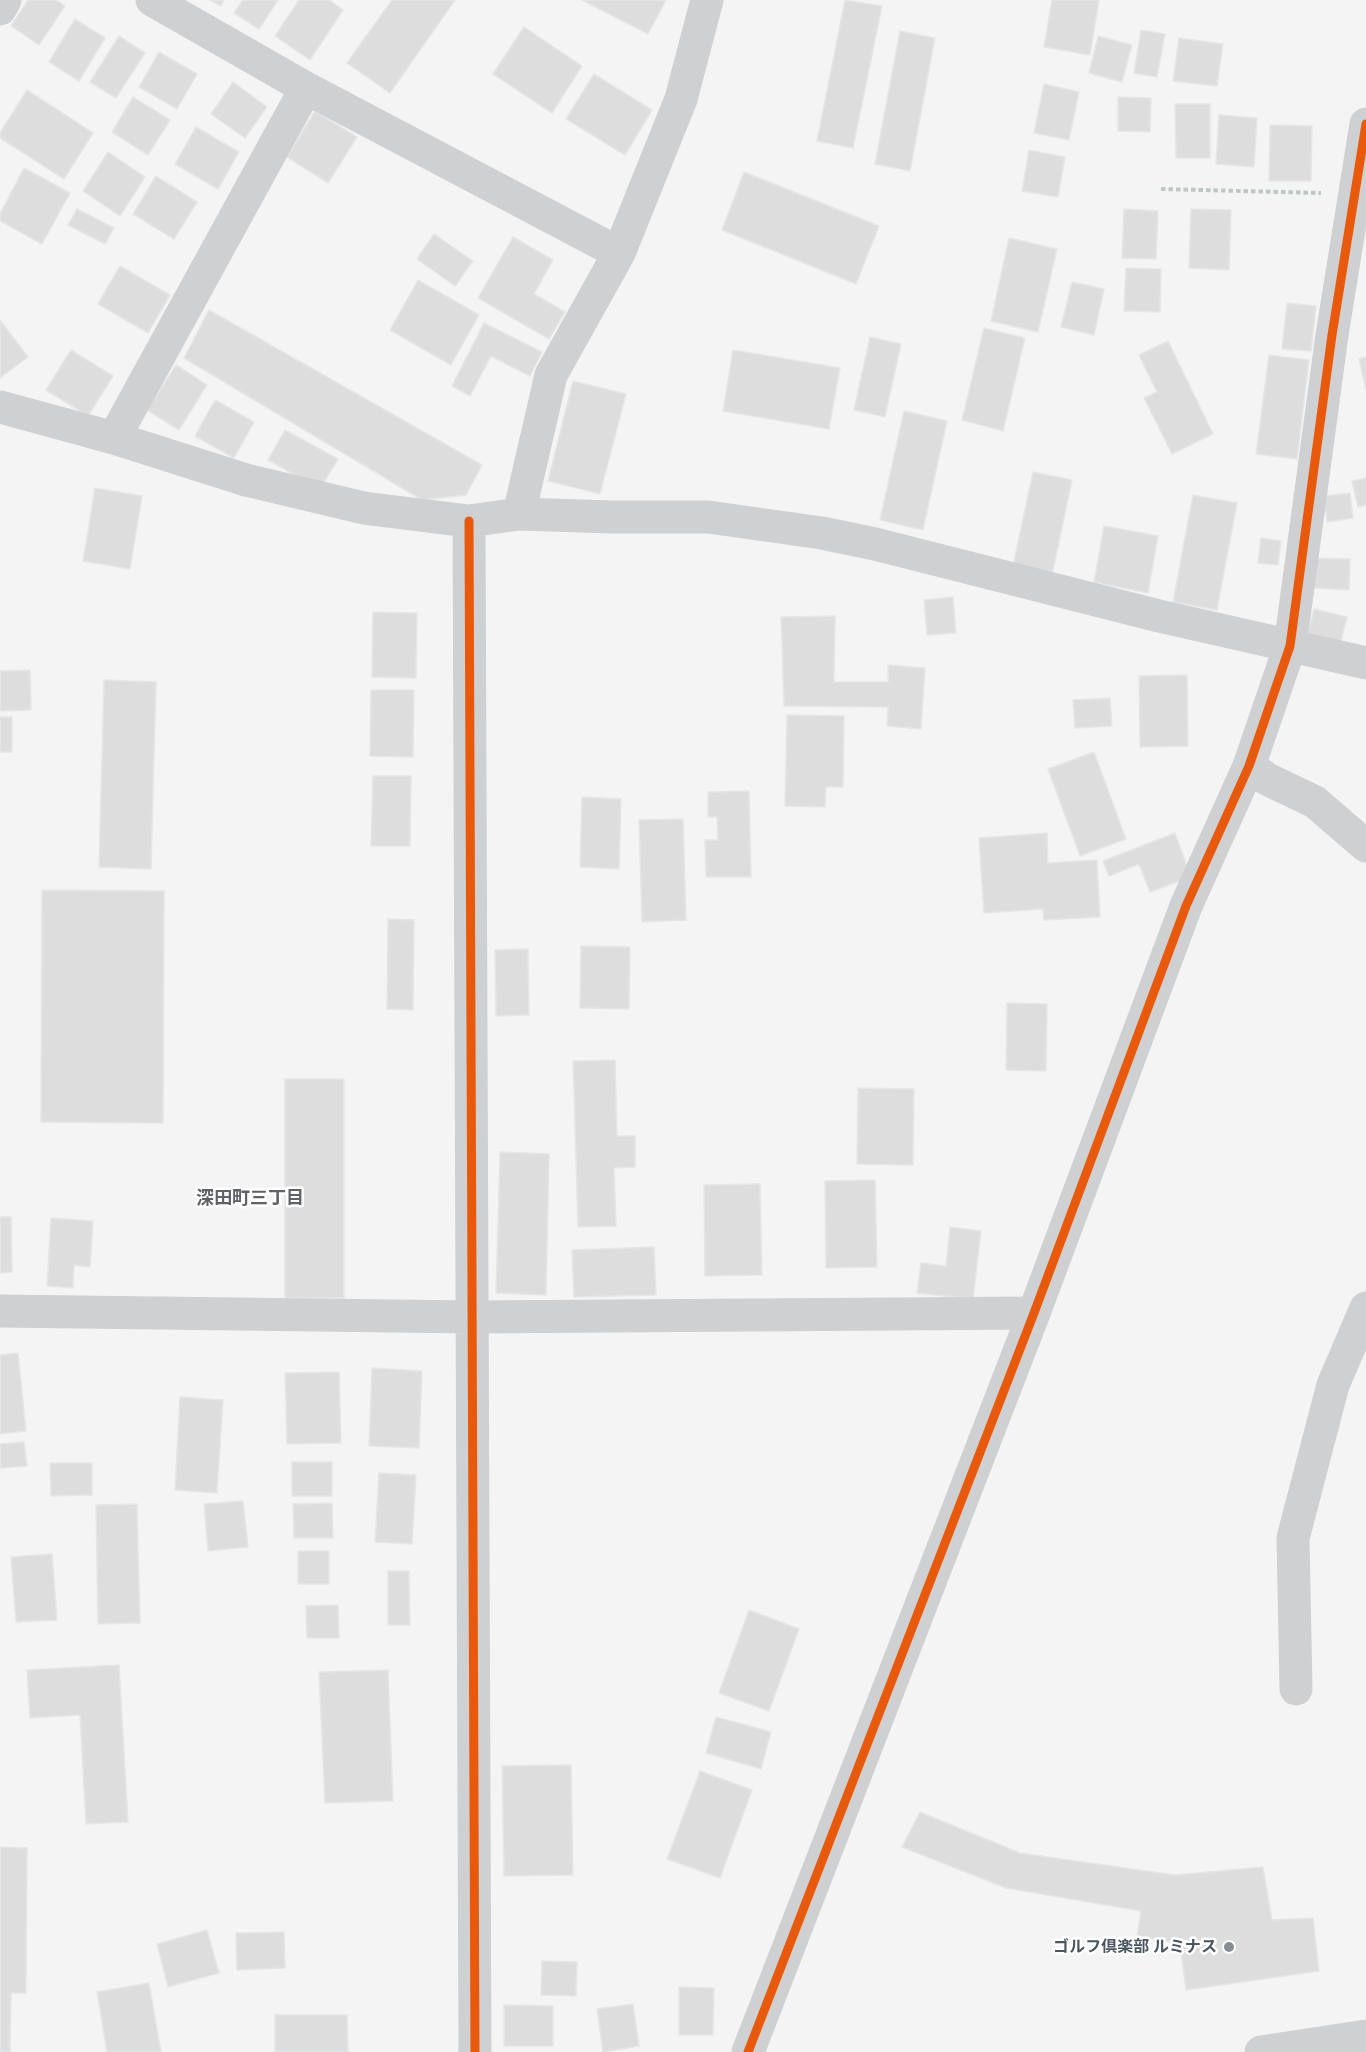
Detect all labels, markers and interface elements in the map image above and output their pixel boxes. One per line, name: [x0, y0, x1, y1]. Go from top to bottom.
district label: 深田町三丁目: [196, 1188, 304, 1210]
place label: ゴルフ倶楽部 ルミナス: [1053, 1937, 1217, 1957]
marker: ゴルフ倶楽部 ルミナス: [1222, 1940, 1236, 1954]

